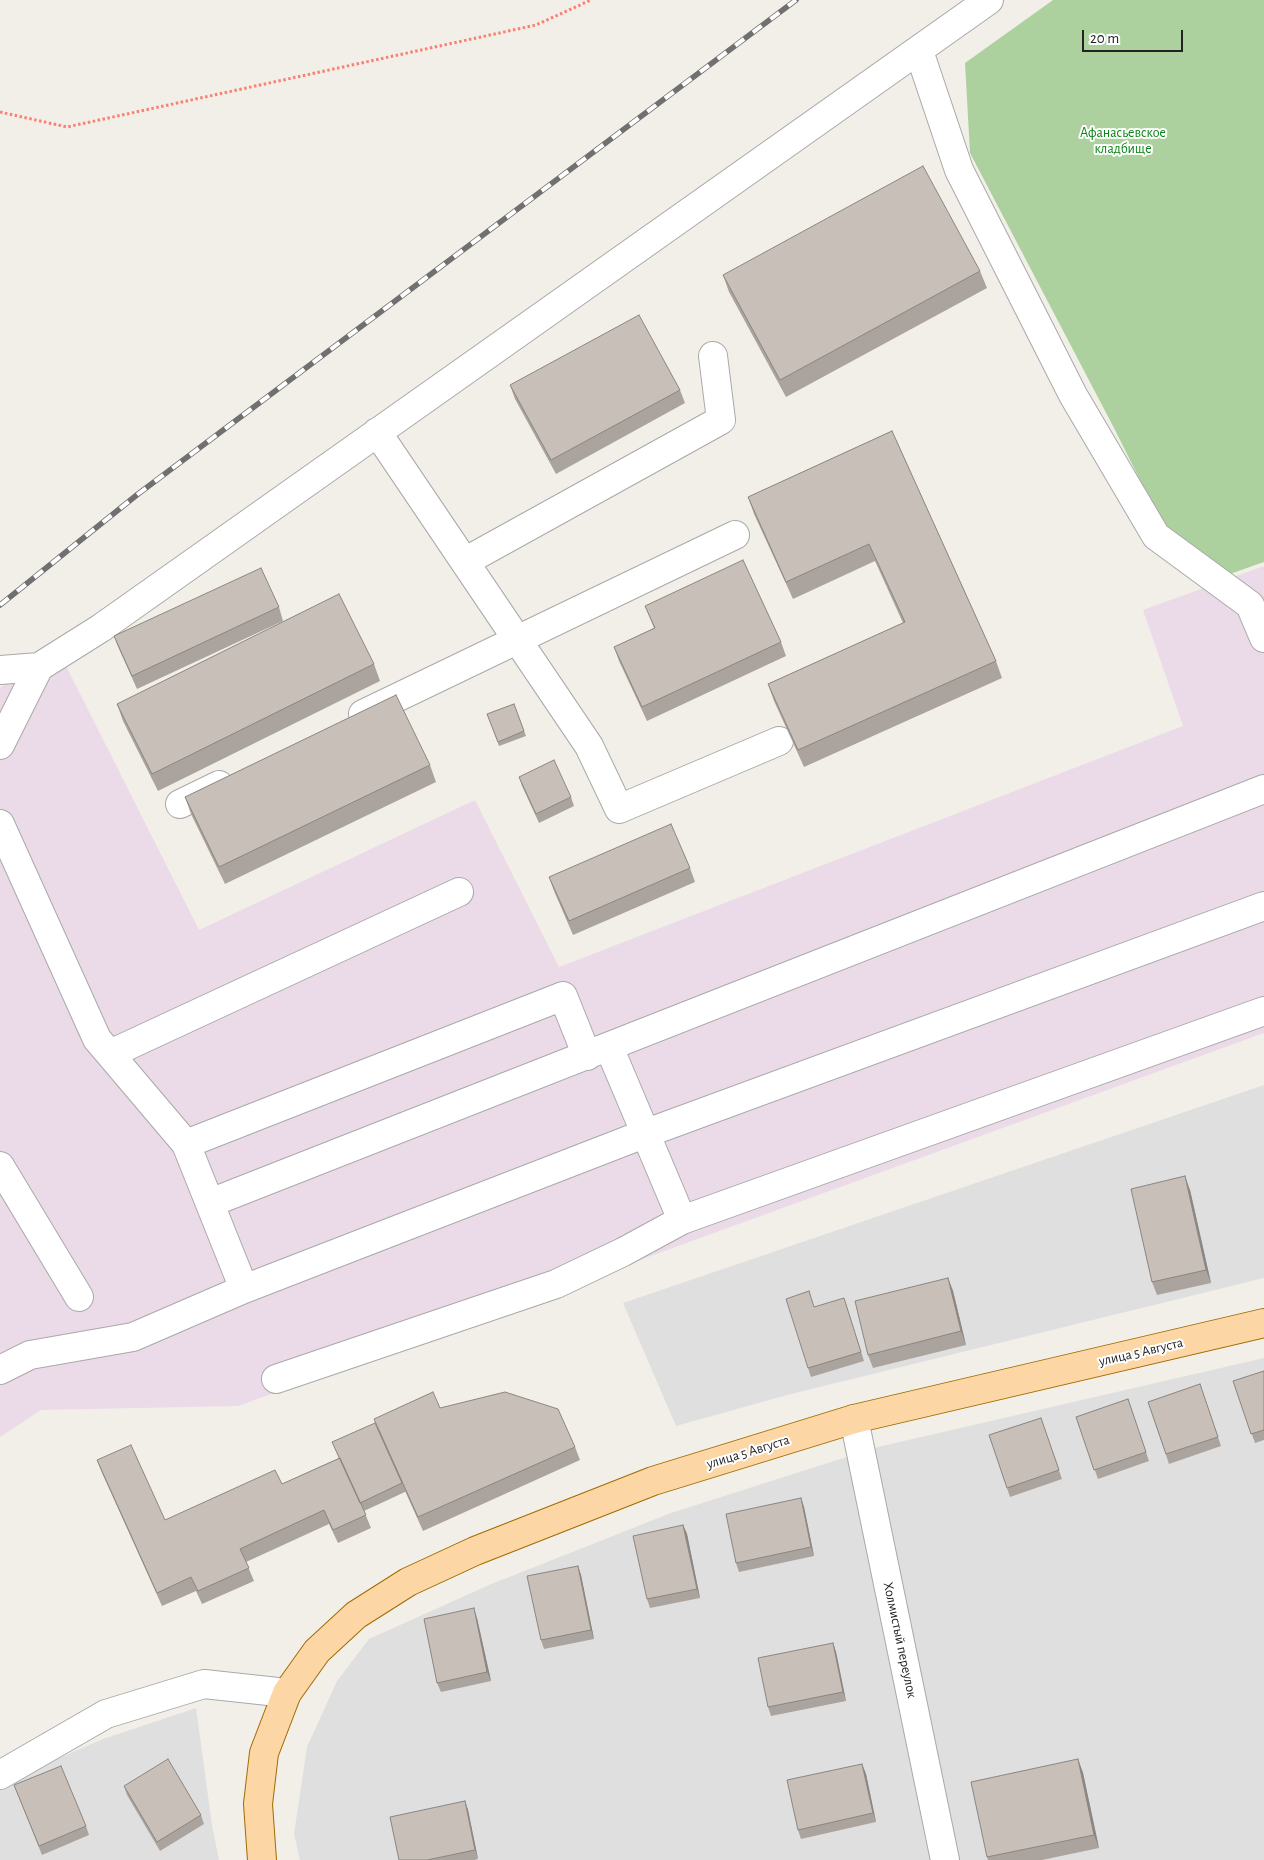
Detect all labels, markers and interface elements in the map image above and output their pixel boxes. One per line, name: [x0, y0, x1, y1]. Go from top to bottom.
scale bar: [1084, 20, 1185, 52]
text: 20 m: [1090, 31, 1119, 46]
park label: Афанасьевское кладбище: [1080, 125, 1166, 158]
street label: улица 5 Августа: [1097, 1334, 1185, 1370]
street label: улица 5 Августа: [704, 1431, 792, 1473]
street label: Холмистый переулок: [879, 1580, 921, 1700]

